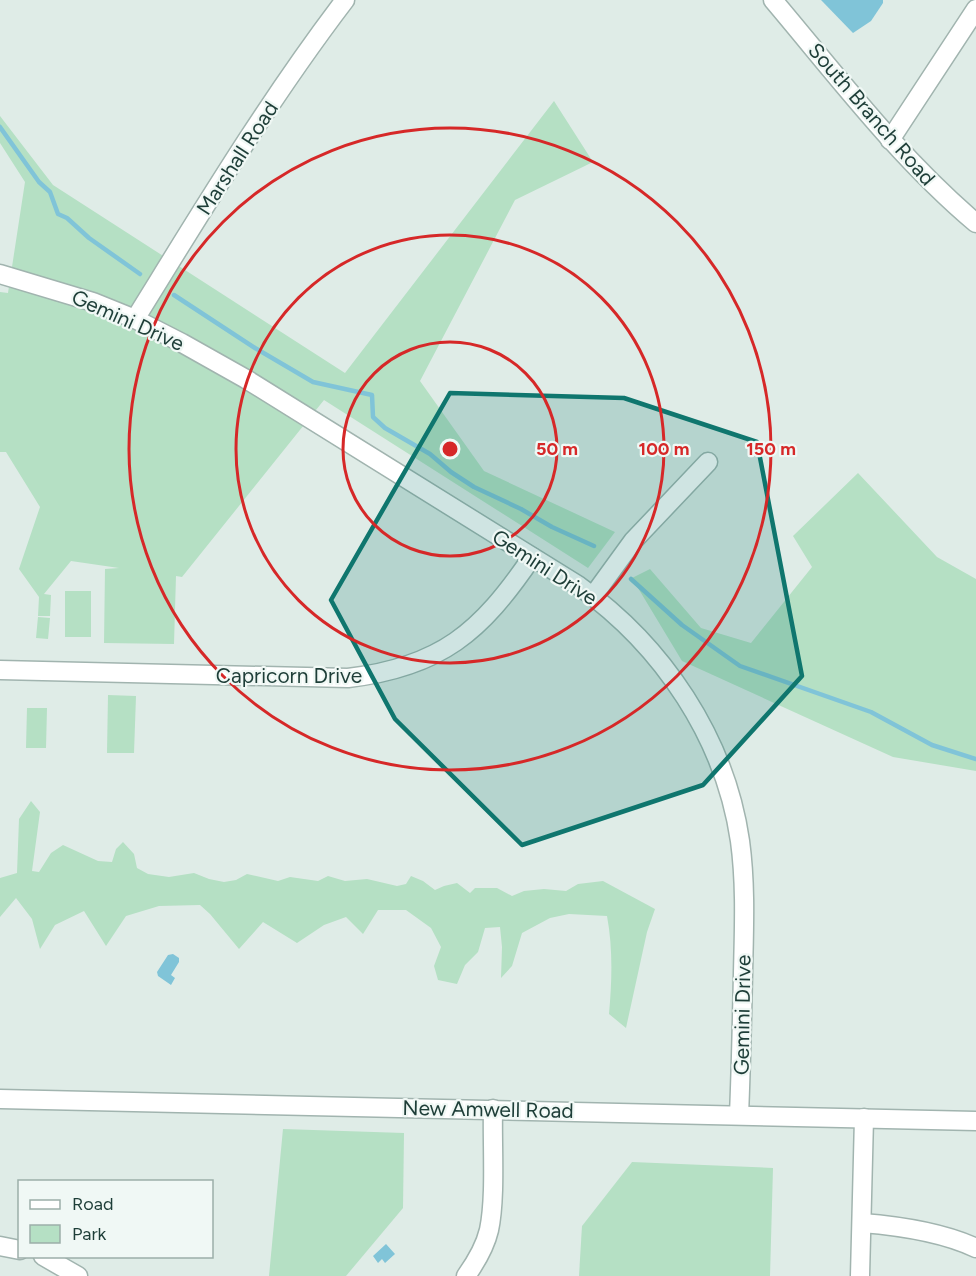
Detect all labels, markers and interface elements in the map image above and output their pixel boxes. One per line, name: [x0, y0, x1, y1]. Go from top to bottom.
street label: South Branch Road: [803, 38, 941, 190]
street label: Marshall Road: [191, 96, 283, 220]
street label: Gemini Drive: [68, 284, 188, 356]
text: 50 m: [536, 438, 578, 460]
text: 100 m: [639, 438, 689, 460]
text: 150 m: [746, 438, 796, 460]
centre of rings: [440, 439, 460, 459]
street label: Gemini Drive: [488, 524, 602, 610]
street label: Capricorn Drive: [216, 663, 362, 688]
street label: Gemini Drive: [728, 955, 756, 1075]
street label: New Amwell Road: [402, 1095, 574, 1123]
legend: [18, 1180, 213, 1258]
text: Road: [72, 1193, 113, 1215]
text: Park: [72, 1223, 107, 1245]

